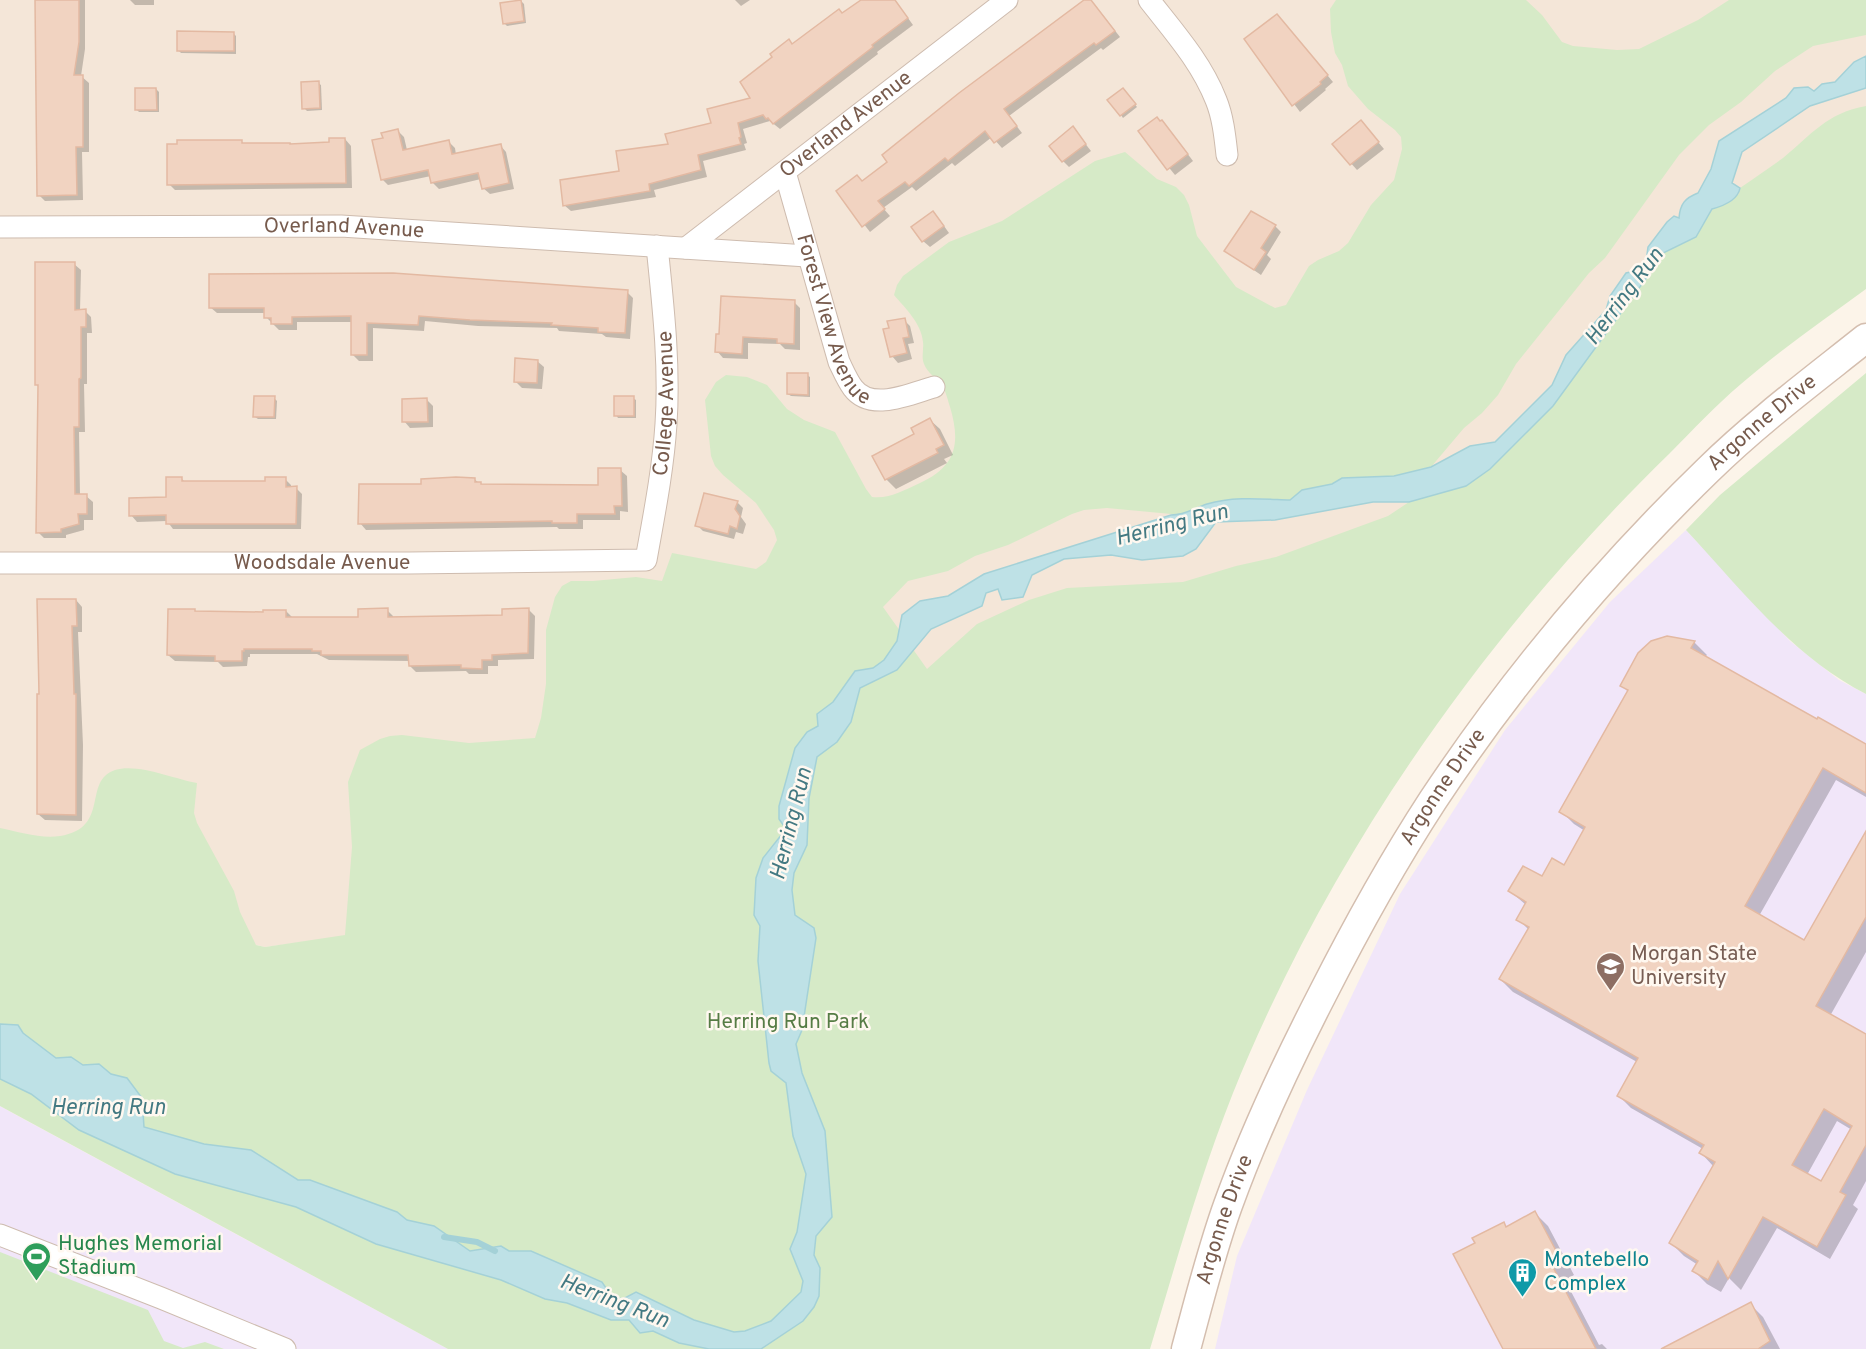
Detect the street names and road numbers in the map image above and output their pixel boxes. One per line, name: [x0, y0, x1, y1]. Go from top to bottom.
street label: Overland Avenue: [774, 65, 918, 184]
street label: Overland Avenue: [264, 212, 425, 245]
street label: Forest View Avenue: [790, 231, 875, 411]
street label: College Avenue: [647, 330, 681, 478]
street label: Argonne Drive: [1702, 369, 1822, 477]
street label: Woodsdale Avenue: [234, 550, 410, 577]
street label: Argonne Drive: [1394, 723, 1492, 851]
street label: Argonne Drive: [1190, 1151, 1259, 1288]

